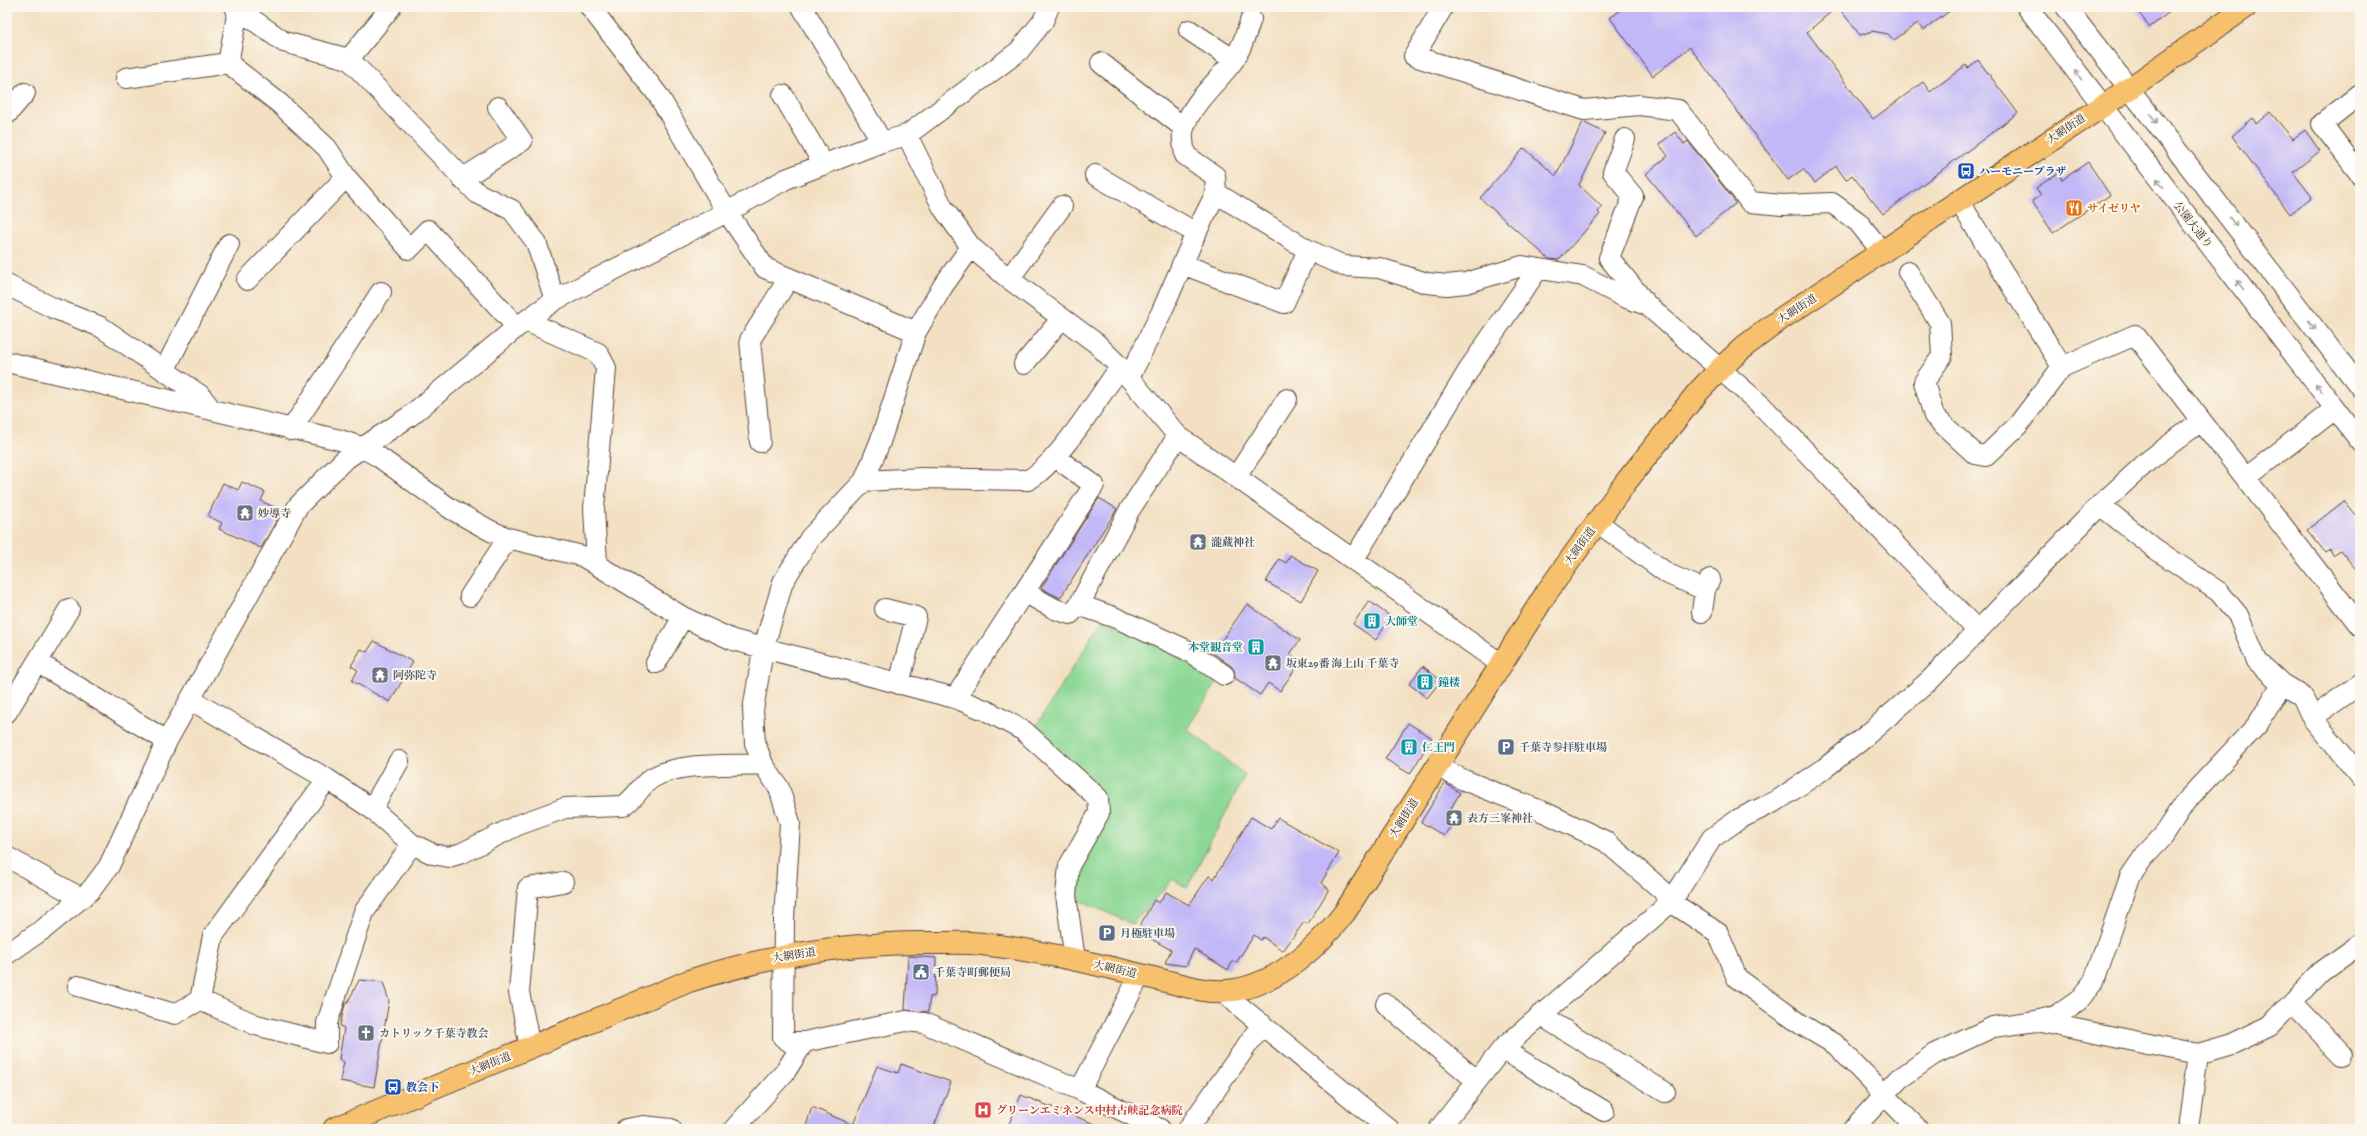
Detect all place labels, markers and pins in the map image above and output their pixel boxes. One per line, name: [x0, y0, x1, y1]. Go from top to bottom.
bus stop icon: ハーモニープラザ: [1956, 161, 1976, 181]
place label: ハーモニープラザ: [1979, 164, 2066, 179]
restaurant icon: サイゼリヤ: [2064, 198, 2084, 218]
place label: サイゼリヤ: [2087, 201, 2141, 216]
temple icon: 妙導寺: [235, 503, 255, 523]
place label: 妙導寺: [258, 506, 291, 521]
temple icon: 瀧蔵神社: [1188, 532, 1208, 552]
place label: 瀧蔵神社: [1211, 535, 1255, 550]
building icon: 大師堂: [1362, 611, 1382, 631]
place label: 大師堂: [1385, 614, 1418, 629]
building icon: 本堂観音堂: [1246, 637, 1266, 657]
place label: 本堂観音堂: [1188, 640, 1243, 655]
temple icon: 坂東29番 海上山 千葉寺: [1263, 653, 1283, 673]
place label: 坂東29番 海上山 千葉寺: [1286, 656, 1399, 671]
temple icon: 阿弥陀寺: [370, 665, 390, 685]
place label: 阿弥陀寺: [393, 668, 437, 683]
building icon: 鐘楼: [1415, 672, 1435, 692]
place label: 鐘楼: [1438, 675, 1460, 690]
building icon: 仁王門: [1399, 737, 1419, 757]
parking icon: 千葉寺参拝駐車場: [1496, 737, 1516, 757]
place label: 仁王門: [1422, 740, 1455, 755]
place label: 千葉寺参拝駐車場: [1519, 740, 1607, 755]
temple icon: 表方三峯神社: [1444, 808, 1464, 828]
place label: 表方三峯神社: [1467, 811, 1533, 826]
parking icon: 月極駐車場: [1097, 923, 1117, 943]
place label: 月極駐車場: [1120, 926, 1175, 941]
public building icon: 千葉寺町郵便局: [911, 962, 931, 982]
place label: 千葉寺町郵便局: [934, 965, 1011, 980]
church icon: カトリック千葉寺教会: [356, 1023, 376, 1043]
place label: カトリック千葉寺教会: [379, 1026, 489, 1041]
bus stop icon: 教会下: [383, 1077, 403, 1097]
place label: 教会下: [406, 1080, 439, 1095]
hospital icon: グリーンエミネンス中村古峡記念病院: [973, 1100, 993, 1120]
place label: グリーンエミネンス中村古峡記念病院: [996, 1103, 1182, 1118]

